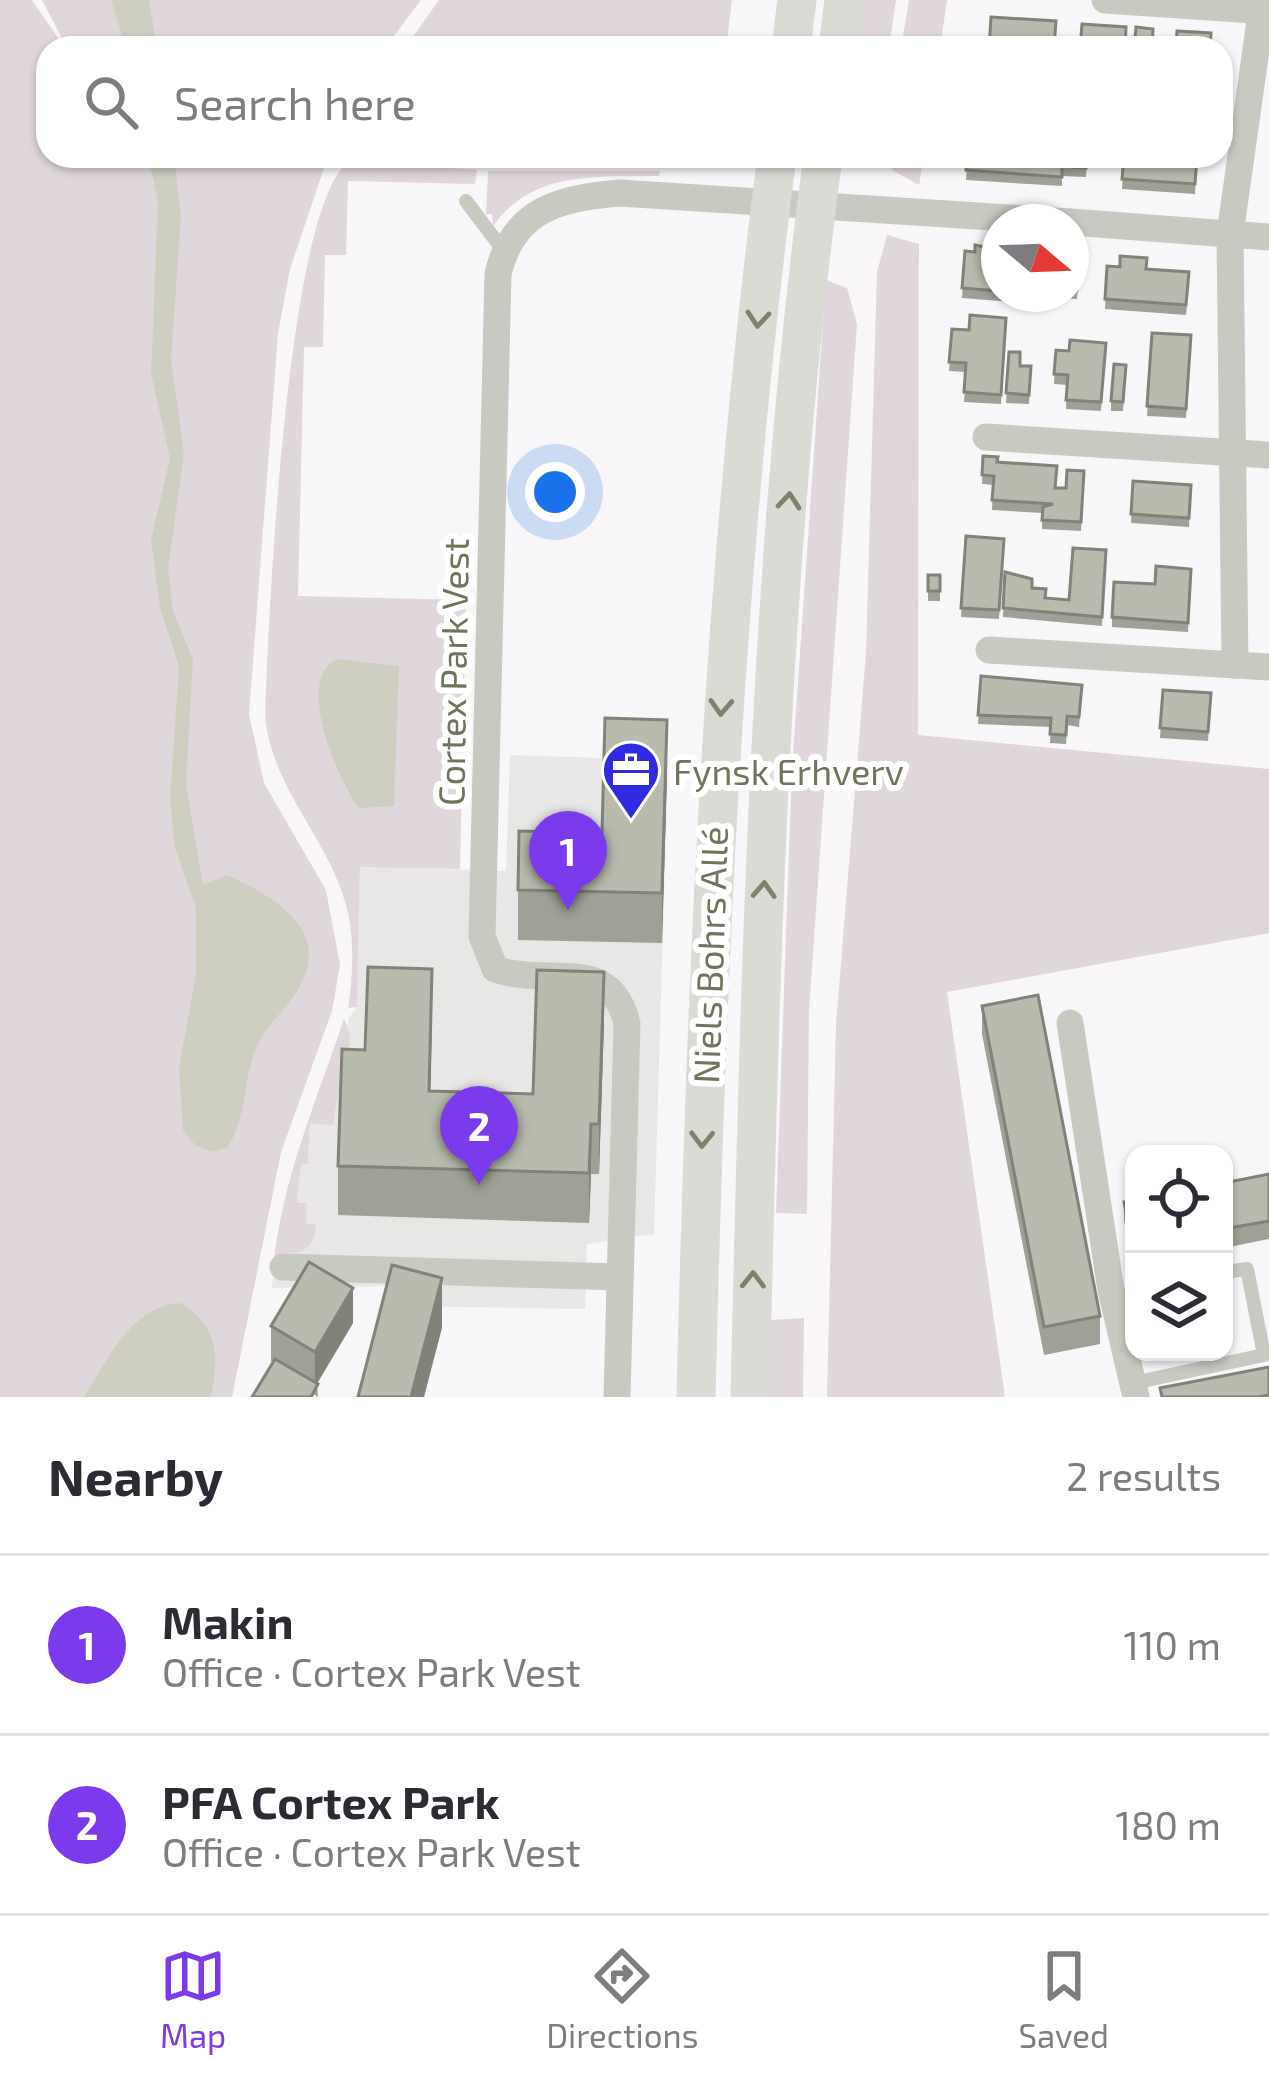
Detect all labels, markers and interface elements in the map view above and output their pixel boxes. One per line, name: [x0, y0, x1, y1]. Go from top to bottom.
search box: [36, 36, 1233, 168]
icon: search: [78, 69, 144, 135]
text: Search here: [174, 75, 416, 129]
north arrow: [981, 204, 1089, 312]
one-way arrow: [746, 310, 771, 329]
your location: [525, 462, 585, 522]
one-way arrow: [776, 491, 802, 510]
street label: Cortex Park Vest: [428, 538, 476, 806]
one-way arrow: [708, 698, 734, 717]
office icon: Fynsk Erhverv: [600, 739, 662, 821]
place label: Fynsk Erhverv: [673, 749, 904, 792]
pin: 1: [529, 811, 607, 910]
street label: Niels Bohrs Allé: [683, 826, 735, 1084]
one-way arrow: [751, 880, 777, 899]
pin: 2: [440, 1086, 518, 1185]
one-way arrow: [690, 1130, 716, 1149]
map controls: [1125, 1145, 1233, 1361]
button: locate: [1125, 1145, 1233, 1253]
button: layers: [1125, 1253, 1233, 1361]
one-way arrow: [739, 1270, 765, 1289]
text: Nearby: [48, 1445, 223, 1506]
text: 2 results: [1066, 1452, 1221, 1499]
text: Makin: [162, 1594, 293, 1648]
text: 1: [79, 1621, 95, 1668]
text: 110 m: [1124, 1621, 1221, 1668]
text: Office · Cortex Park Vest: [162, 1648, 581, 1695]
text: PFA Cortex Park: [162, 1774, 500, 1828]
text: 2: [76, 1801, 98, 1848]
text: 180 m: [1115, 1801, 1221, 1848]
text: Office · Cortex Park Vest: [162, 1828, 581, 1875]
tab: Map: [160, 1943, 226, 2055]
tab: Directions: [546, 1943, 698, 2055]
tab: Saved: [1018, 1943, 1109, 2055]

